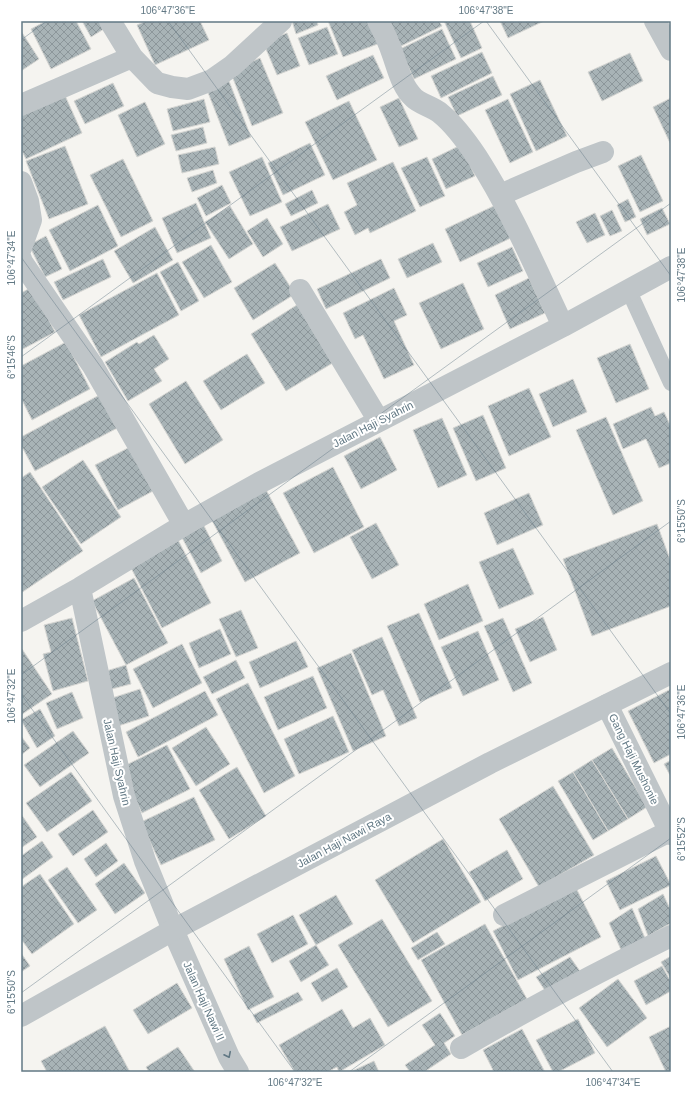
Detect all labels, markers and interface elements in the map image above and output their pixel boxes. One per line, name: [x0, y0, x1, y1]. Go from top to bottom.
text: 106°47'36"E: [140, 5, 196, 16]
text: 106°47'38"E: [458, 5, 514, 16]
text: 106°47'34"E: [6, 230, 17, 286]
text: 106°47'38"E: [676, 247, 687, 303]
text: 6°15'46"S: [6, 335, 17, 379]
street label: Jalan Haji Syahrin: [331, 399, 415, 449]
text: 6°15'50"S: [676, 499, 687, 543]
text: 106°47'32"E: [6, 668, 17, 724]
text: 106°47'36"E: [676, 684, 687, 740]
street label: Gang Haji Mushonie: [607, 712, 661, 806]
street label: Jalan Haji Syahrin: [101, 717, 133, 807]
street label: Jalan Haji Nawi Raya: [295, 810, 394, 870]
text: 6°15'52"S: [676, 817, 687, 861]
street label: Jalan Haji Nawi II: [181, 960, 227, 1042]
text: 6°15'50"S: [6, 970, 17, 1014]
one-way arrow: [223, 1051, 231, 1058]
text: 106°47'32"E: [267, 1077, 323, 1088]
text: 106°47'34"E: [585, 1077, 641, 1088]

